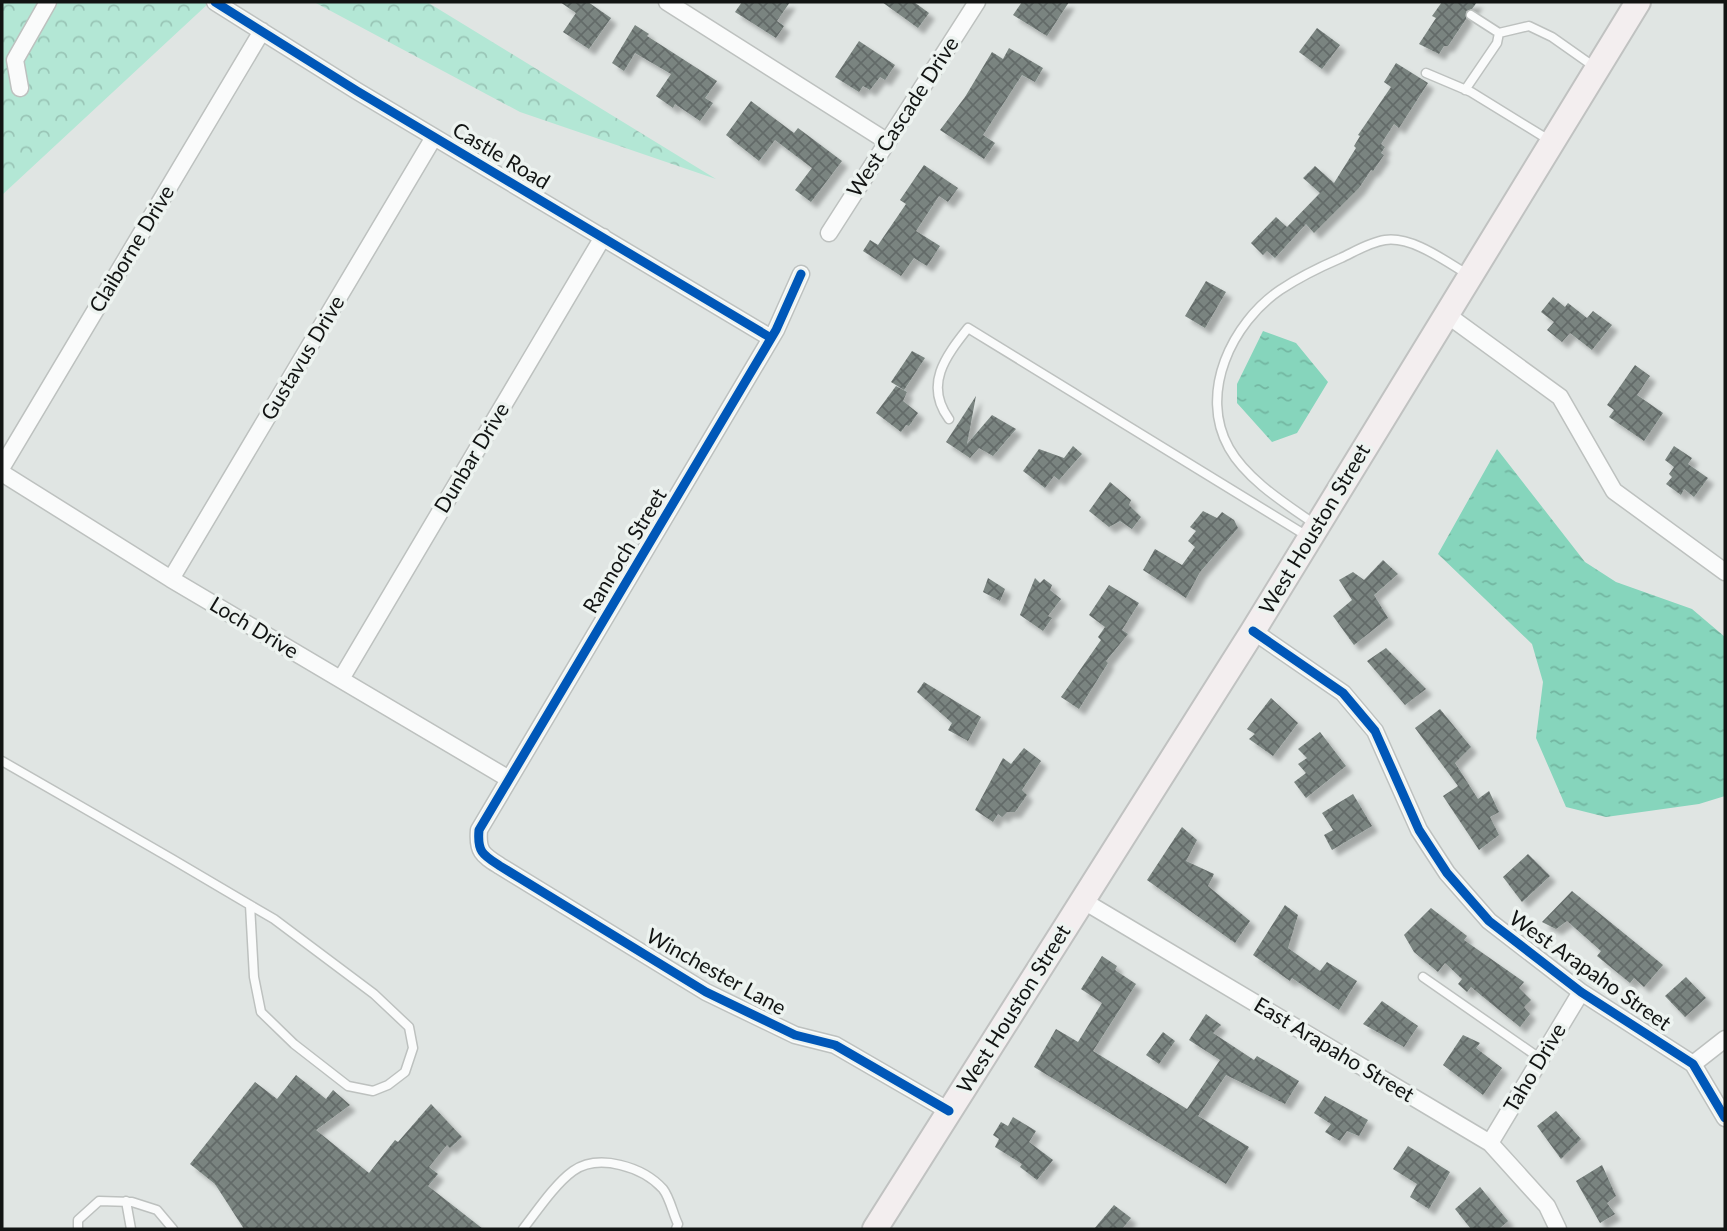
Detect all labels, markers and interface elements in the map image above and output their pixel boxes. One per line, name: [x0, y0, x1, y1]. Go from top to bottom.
street label: West Cascade Drive: [841, 31, 963, 201]
street label: Castle Road: [449, 116, 555, 194]
street label: Claiborne Drive: [83, 180, 179, 316]
street label: Gustavus Drive: [255, 290, 349, 424]
street label: Dunbar Drive: [428, 398, 513, 517]
street label: West Houston Street: [1253, 438, 1375, 618]
street label: Rannoch Street: [577, 483, 671, 617]
street label: Loch Drive: [206, 590, 304, 663]
street label: West Arapaho Street: [1505, 905, 1677, 1035]
street label: West Houston Street: [951, 919, 1075, 1097]
street label: Winchester Lane: [643, 922, 791, 1019]
street label: East Arapaho Street: [1250, 991, 1420, 1107]
street label: Taho Drive: [1497, 1018, 1570, 1116]

